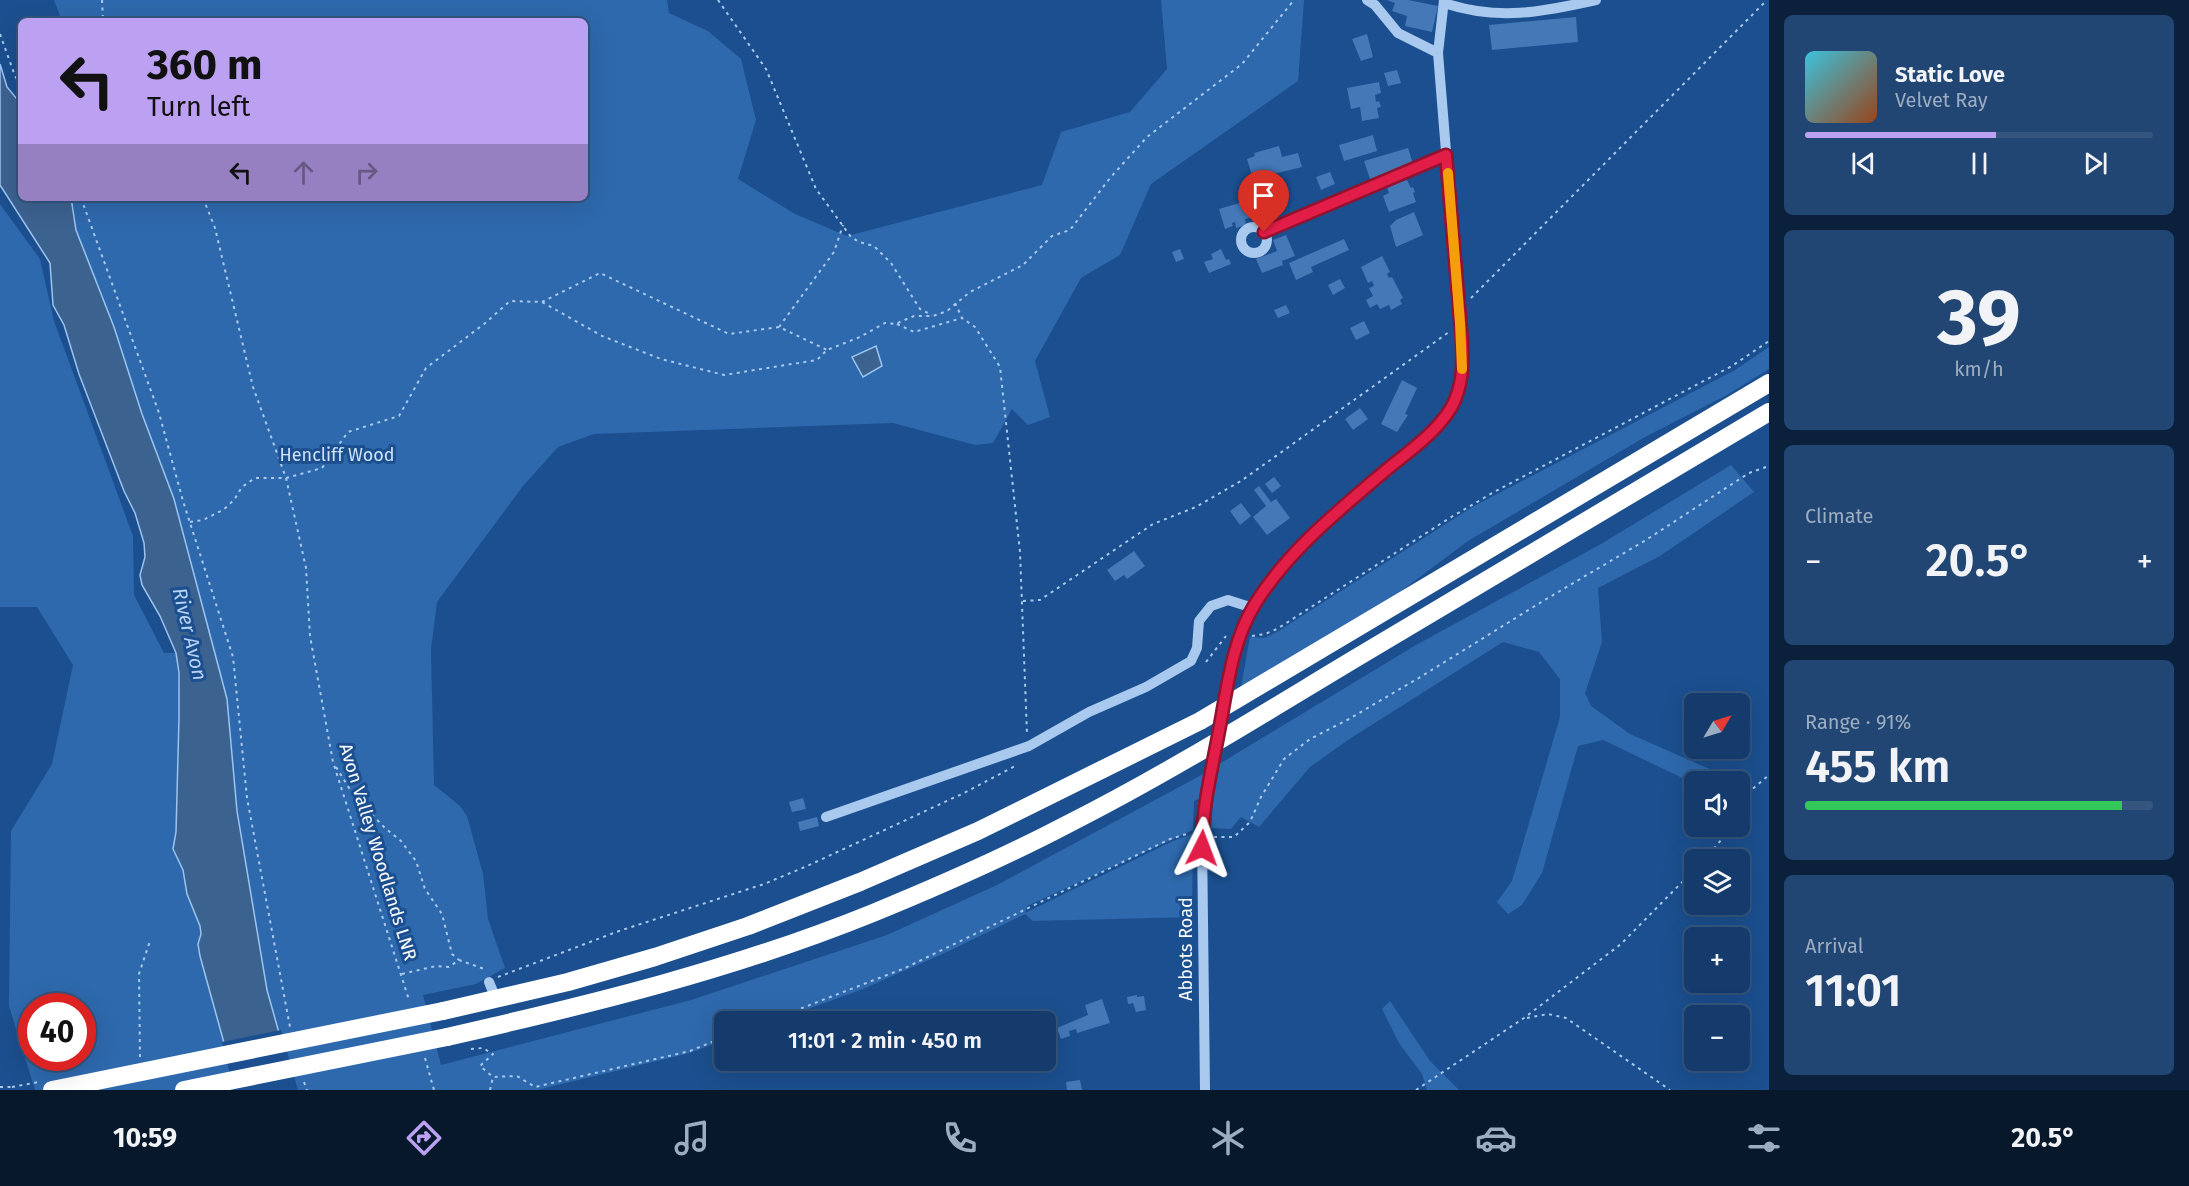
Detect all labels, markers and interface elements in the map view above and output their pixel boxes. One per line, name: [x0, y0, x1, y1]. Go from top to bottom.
text: 360 m: [147, 40, 263, 90]
icon: left: [48, 42, 126, 120]
text: Static Love: [1895, 61, 2005, 88]
text: Velvet Ray: [1895, 88, 1988, 112]
text: Turn left: [147, 91, 250, 123]
icon: previous: [1847, 147, 1880, 180]
icon: pause: [1963, 147, 1996, 180]
icon: next: [2079, 147, 2112, 180]
icon: left: [224, 156, 257, 189]
icon: ahead: [287, 156, 320, 189]
icon: right: [350, 156, 383, 189]
pin: [1238, 170, 1289, 232]
icon: arrive: [1247, 179, 1280, 212]
text: 39: [1937, 271, 2021, 365]
text: km/h: [1954, 357, 2004, 381]
park label: Hencliff Wood: [280, 444, 394, 466]
text: Climate: [1805, 504, 1873, 528]
text: 20.5°: [1925, 534, 2033, 588]
text: −: [1805, 542, 1822, 582]
text: +: [2137, 542, 2153, 582]
water label: River Avon: [168, 585, 212, 683]
north arrow: [1684, 693, 1750, 759]
map controls: [1684, 693, 1750, 1071]
text: Range · 91%: [1805, 710, 1911, 734]
text: 455 km: [1805, 740, 1950, 794]
street label: Avon Valley Woodlands LNR: [334, 741, 422, 963]
button: sound: [1684, 771, 1750, 837]
position arrow: [1170, 816, 1234, 880]
button: layers: [1684, 849, 1750, 915]
street label: Abbots Road: [1175, 897, 1197, 1001]
button: +: [1684, 927, 1750, 993]
text: Arrival: [1805, 934, 1864, 958]
text: 11:01: [1805, 964, 1902, 1018]
speed limit sign: 40: [18, 993, 96, 1071]
button: −: [1684, 1005, 1750, 1071]
text: 11:01 · 2 min · 450 m: [788, 1027, 982, 1054]
icon: directions: [403, 1117, 445, 1159]
icon: music: [671, 1117, 713, 1159]
icon: phone: [939, 1117, 981, 1159]
icon: climate: [1207, 1117, 1249, 1159]
icon: car: [1475, 1117, 1517, 1159]
icon: filters: [1743, 1117, 1785, 1159]
text: 10:59: [113, 1122, 177, 1154]
text: 20.5°: [2011, 1122, 2076, 1154]

